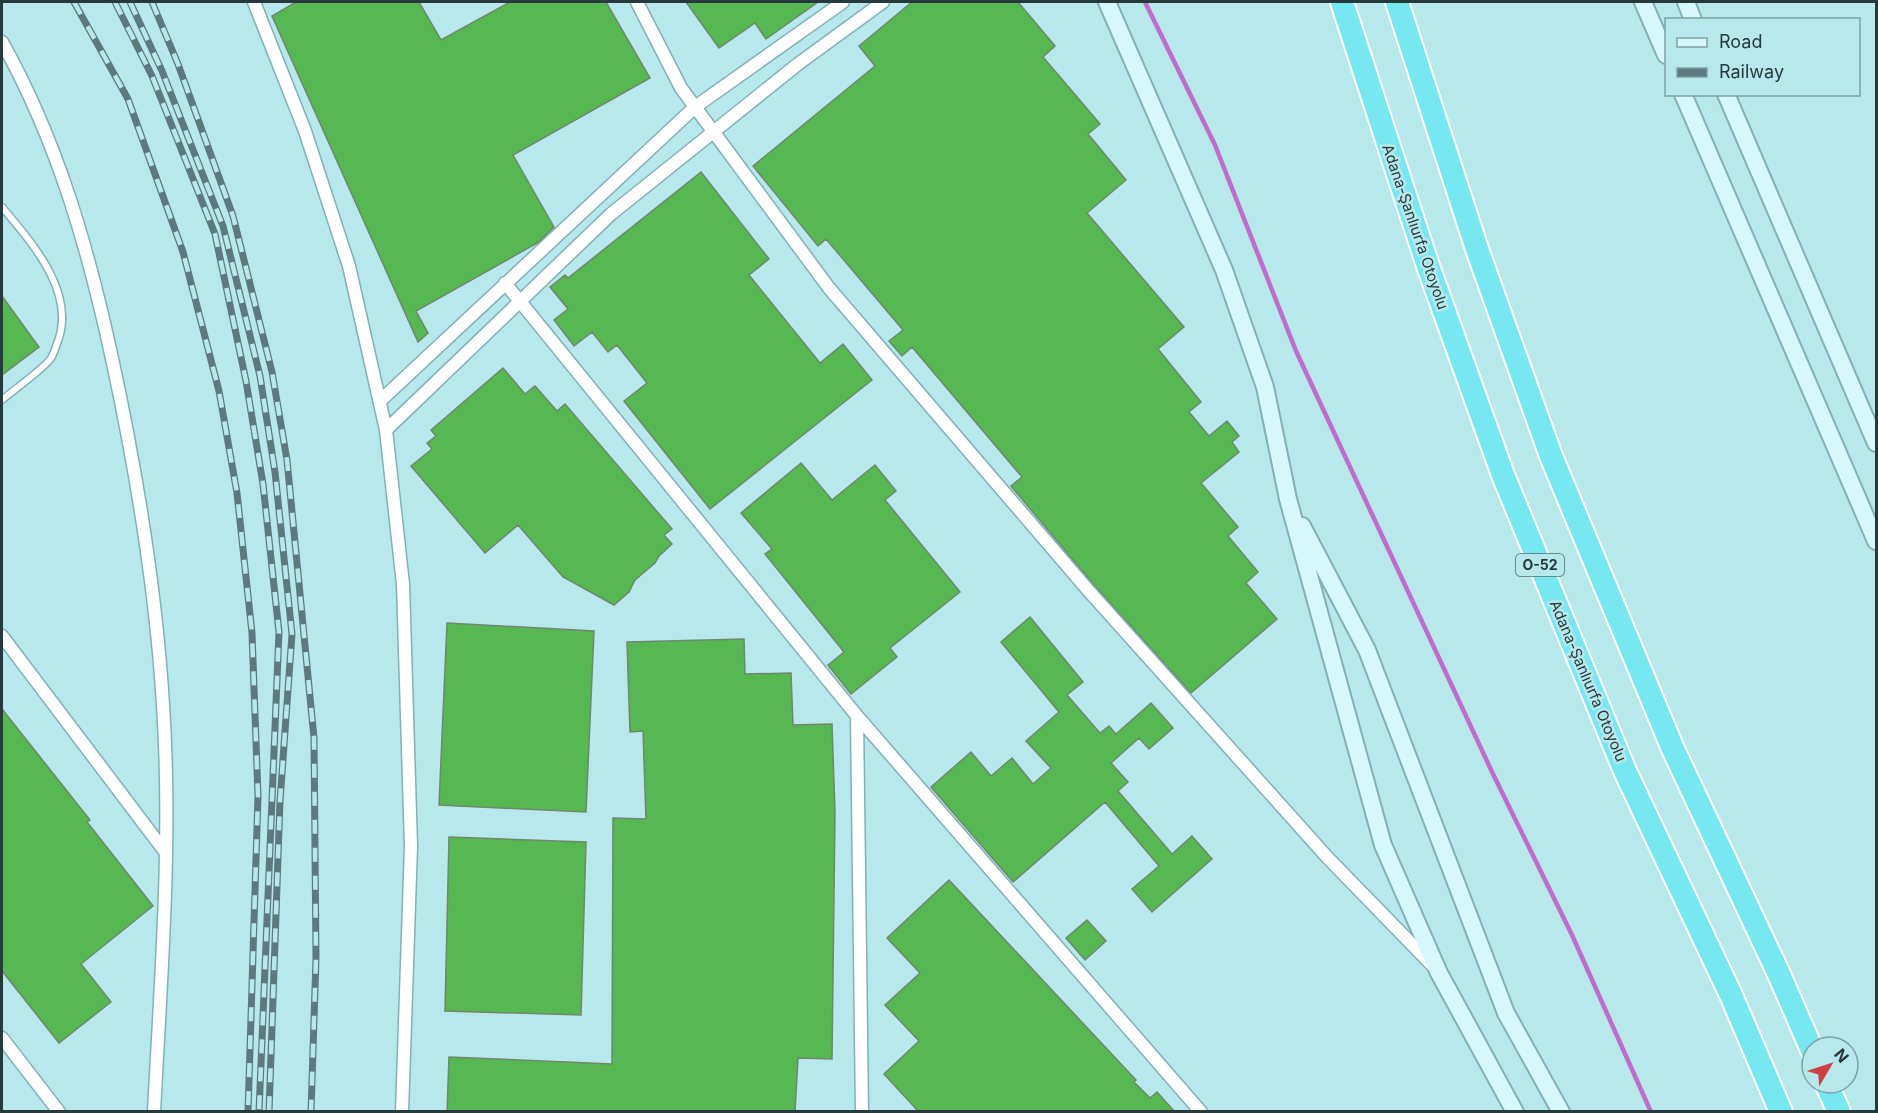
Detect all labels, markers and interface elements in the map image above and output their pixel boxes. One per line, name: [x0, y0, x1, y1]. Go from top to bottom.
legend: [1665, 18, 1860, 96]
text: Road: [1719, 31, 1762, 52]
text: Railway: [1719, 61, 1784, 82]
street label: Adana-Şanlıurfa Otoyolu: [1378, 142, 1453, 312]
road number: O-52: [1516, 554, 1564, 576]
street label: Adana-Şanlıurfa Otoyolu: [1546, 597, 1631, 764]
north arrow: [1800, 1035, 1860, 1095]
text: N: [1830, 1045, 1853, 1067]

